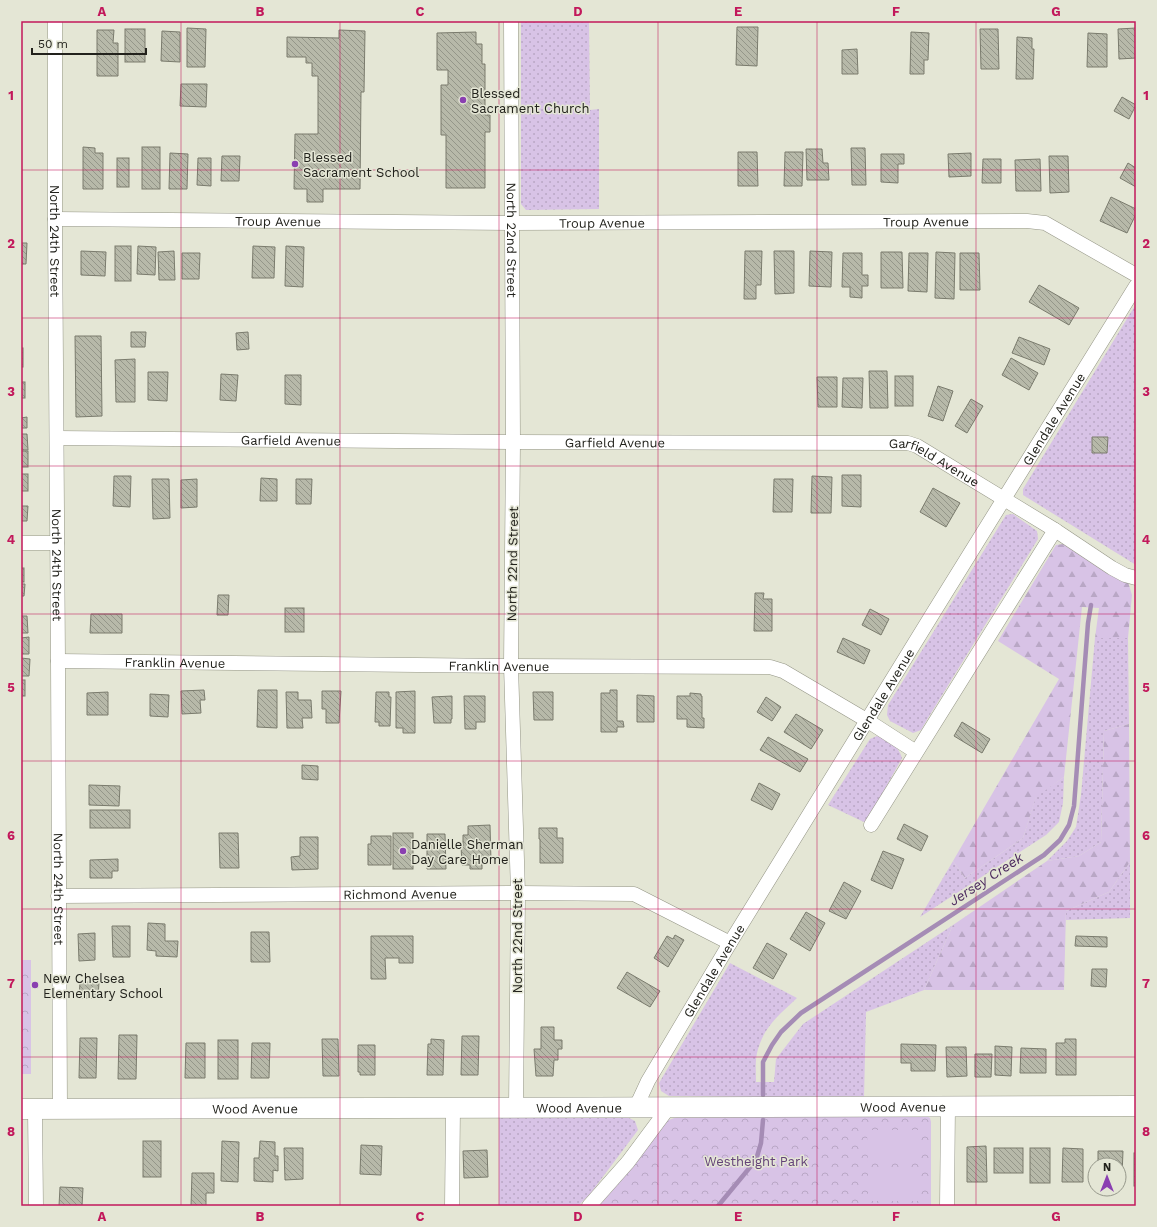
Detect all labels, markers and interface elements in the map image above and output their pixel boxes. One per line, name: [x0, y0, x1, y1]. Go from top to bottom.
text: A: [98, 4, 107, 19]
text: B: [256, 4, 265, 19]
text: C: [416, 4, 425, 19]
text: D: [573, 4, 583, 19]
text: E: [734, 4, 742, 19]
text: F: [892, 4, 900, 19]
text: G: [1051, 4, 1061, 19]
scale bar: [32, 30, 146, 56]
text: 50 m: [38, 37, 68, 51]
place label: Blessed Sacrament Church: [471, 86, 589, 116]
text: 1: [8, 88, 14, 103]
text: 1: [1143, 88, 1149, 103]
marker: Blessed Sacrament Church: [458, 95, 468, 105]
place label: Blessed Sacrament School: [303, 150, 419, 180]
marker: Blessed Sacrament School: [290, 159, 300, 169]
street label: North 22nd Street: [504, 182, 519, 298]
street label: North 24th Street: [47, 185, 63, 298]
street label: Troup Avenue: [235, 214, 321, 229]
street label: Troup Avenue: [883, 214, 969, 230]
street label: Troup Avenue: [559, 215, 645, 231]
text: 2: [7, 236, 15, 251]
text: 2: [1142, 236, 1150, 251]
street label: Glendale Avenue: [1020, 370, 1088, 468]
text: 3: [7, 384, 15, 399]
text: 3: [1142, 384, 1150, 399]
street label: Garfield Avenue: [241, 433, 341, 448]
street label: Garfield Avenue: [565, 435, 665, 450]
street label: Garfield Avenue: [889, 436, 982, 490]
street label: North 22nd Street: [504, 506, 521, 622]
street label: North 24th Street: [49, 509, 65, 622]
text: 4: [7, 532, 16, 547]
text: 4: [1142, 532, 1151, 547]
street label: Glendale Avenue: [849, 646, 918, 744]
street label: Franklin Avenue: [125, 655, 225, 671]
street label: Franklin Avenue: [448, 658, 549, 674]
text: 5: [7, 680, 15, 695]
text: 5: [1142, 680, 1150, 695]
text: 6: [7, 828, 15, 843]
text: 6: [1142, 828, 1150, 843]
street label: North 24th Street: [51, 833, 66, 946]
place label: Danielle Sherman Day Care Home: [411, 837, 524, 867]
marker: Danielle Sherman Day Care Home: [398, 846, 408, 856]
water label: Jersey Creek: [946, 849, 1026, 909]
street label: North 22nd Street: [510, 878, 525, 994]
street label: Richmond Avenue: [343, 886, 457, 902]
street label: Glendale Avenue: [680, 922, 748, 1020]
place label: New Chelsea Elementary School: [43, 971, 163, 1001]
text: 7: [7, 976, 15, 991]
text: 7: [1142, 976, 1150, 991]
marker: New Chelsea Elementary School: [30, 980, 40, 990]
street label: Wood Avenue: [536, 1100, 622, 1116]
street label: Wood Avenue: [860, 1100, 946, 1115]
street label: Wood Avenue: [212, 1101, 298, 1116]
text: 8: [7, 1124, 15, 1139]
text: 8: [1142, 1124, 1150, 1139]
park label: Westheight Park: [704, 1154, 808, 1169]
north arrow: [1087, 1157, 1127, 1197]
text: N: [1103, 1161, 1111, 1174]
text: A: [98, 1209, 107, 1224]
text: B: [256, 1209, 265, 1224]
text: C: [416, 1209, 425, 1224]
text: D: [573, 1209, 583, 1224]
text: E: [734, 1209, 742, 1224]
text: F: [892, 1209, 900, 1224]
text: G: [1051, 1209, 1061, 1224]

